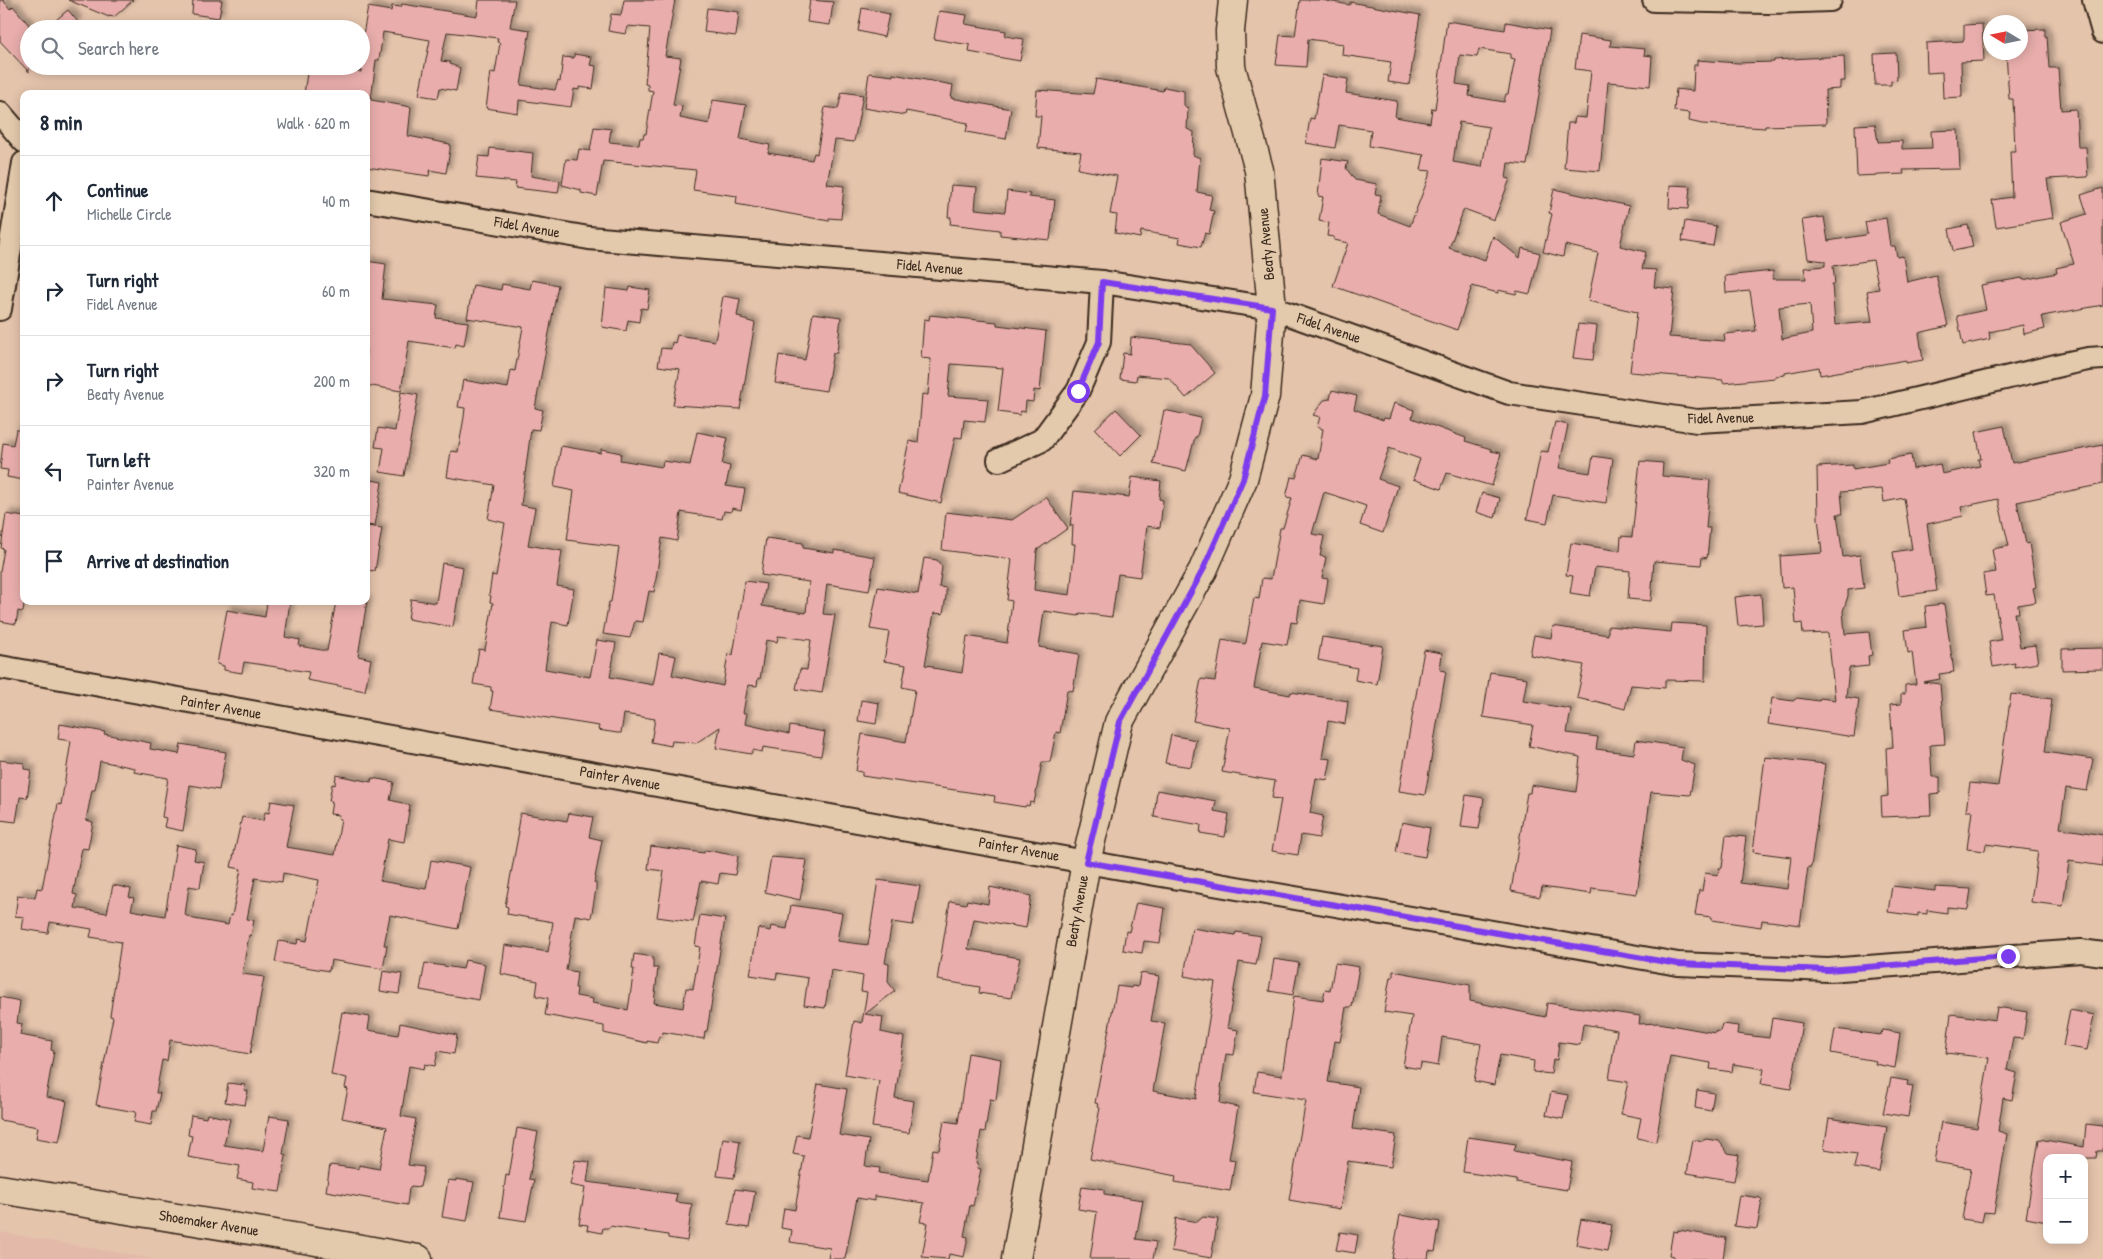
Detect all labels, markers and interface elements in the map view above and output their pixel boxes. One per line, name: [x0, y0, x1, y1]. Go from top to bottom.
north arrow: [1983, 15, 2028, 60]
search box: [20, 20, 370, 75]
icon: search: [38, 34, 66, 62]
text: Search here: [78, 35, 159, 61]
text: 8 min: [40, 108, 82, 137]
text: Walk · 620 m: [277, 112, 350, 134]
text: Continue: [87, 177, 148, 203]
icon: ahead: [40, 187, 68, 215]
text: 40 m: [322, 190, 350, 212]
text: Michelle Circle: [87, 203, 172, 225]
street label: Beaty Avenue: [1252, 207, 1279, 281]
street label: Fidel Avenue: [492, 210, 562, 243]
street label: Fidel Avenue: [895, 253, 964, 280]
text: Turn right: [87, 267, 158, 293]
icon: right: [40, 277, 68, 305]
text: 60 m: [322, 280, 350, 302]
text: Fidel Avenue: [87, 293, 158, 315]
street label: Fidel Avenue: [1293, 306, 1364, 348]
text: Turn right: [87, 357, 158, 383]
icon: right: [40, 367, 68, 395]
text: 200 m: [314, 370, 350, 392]
route start: [1067, 380, 1090, 403]
text: Beaty Avenue: [87, 383, 164, 405]
street label: Fidel Avenue: [1687, 406, 1754, 429]
text: Turn left: [87, 447, 150, 473]
icon: left: [40, 457, 68, 485]
text: 320 m: [314, 460, 350, 482]
text: Painter Avenue: [87, 473, 174, 495]
icon: arrive: [40, 547, 68, 575]
text: Arrive at destination: [87, 548, 229, 574]
street label: Painter Avenue: [179, 689, 263, 724]
street label: Painter Avenue: [578, 760, 662, 795]
street label: Painter Avenue: [977, 831, 1061, 866]
street label: Beaty Avenue: [1060, 873, 1093, 948]
route end: [1997, 945, 2020, 968]
map controls: [2043, 1154, 2088, 1244]
button: +: [2043, 1154, 2088, 1199]
button: −: [2043, 1199, 2088, 1244]
street label: Shoemaker Avenue: [158, 1204, 260, 1241]

